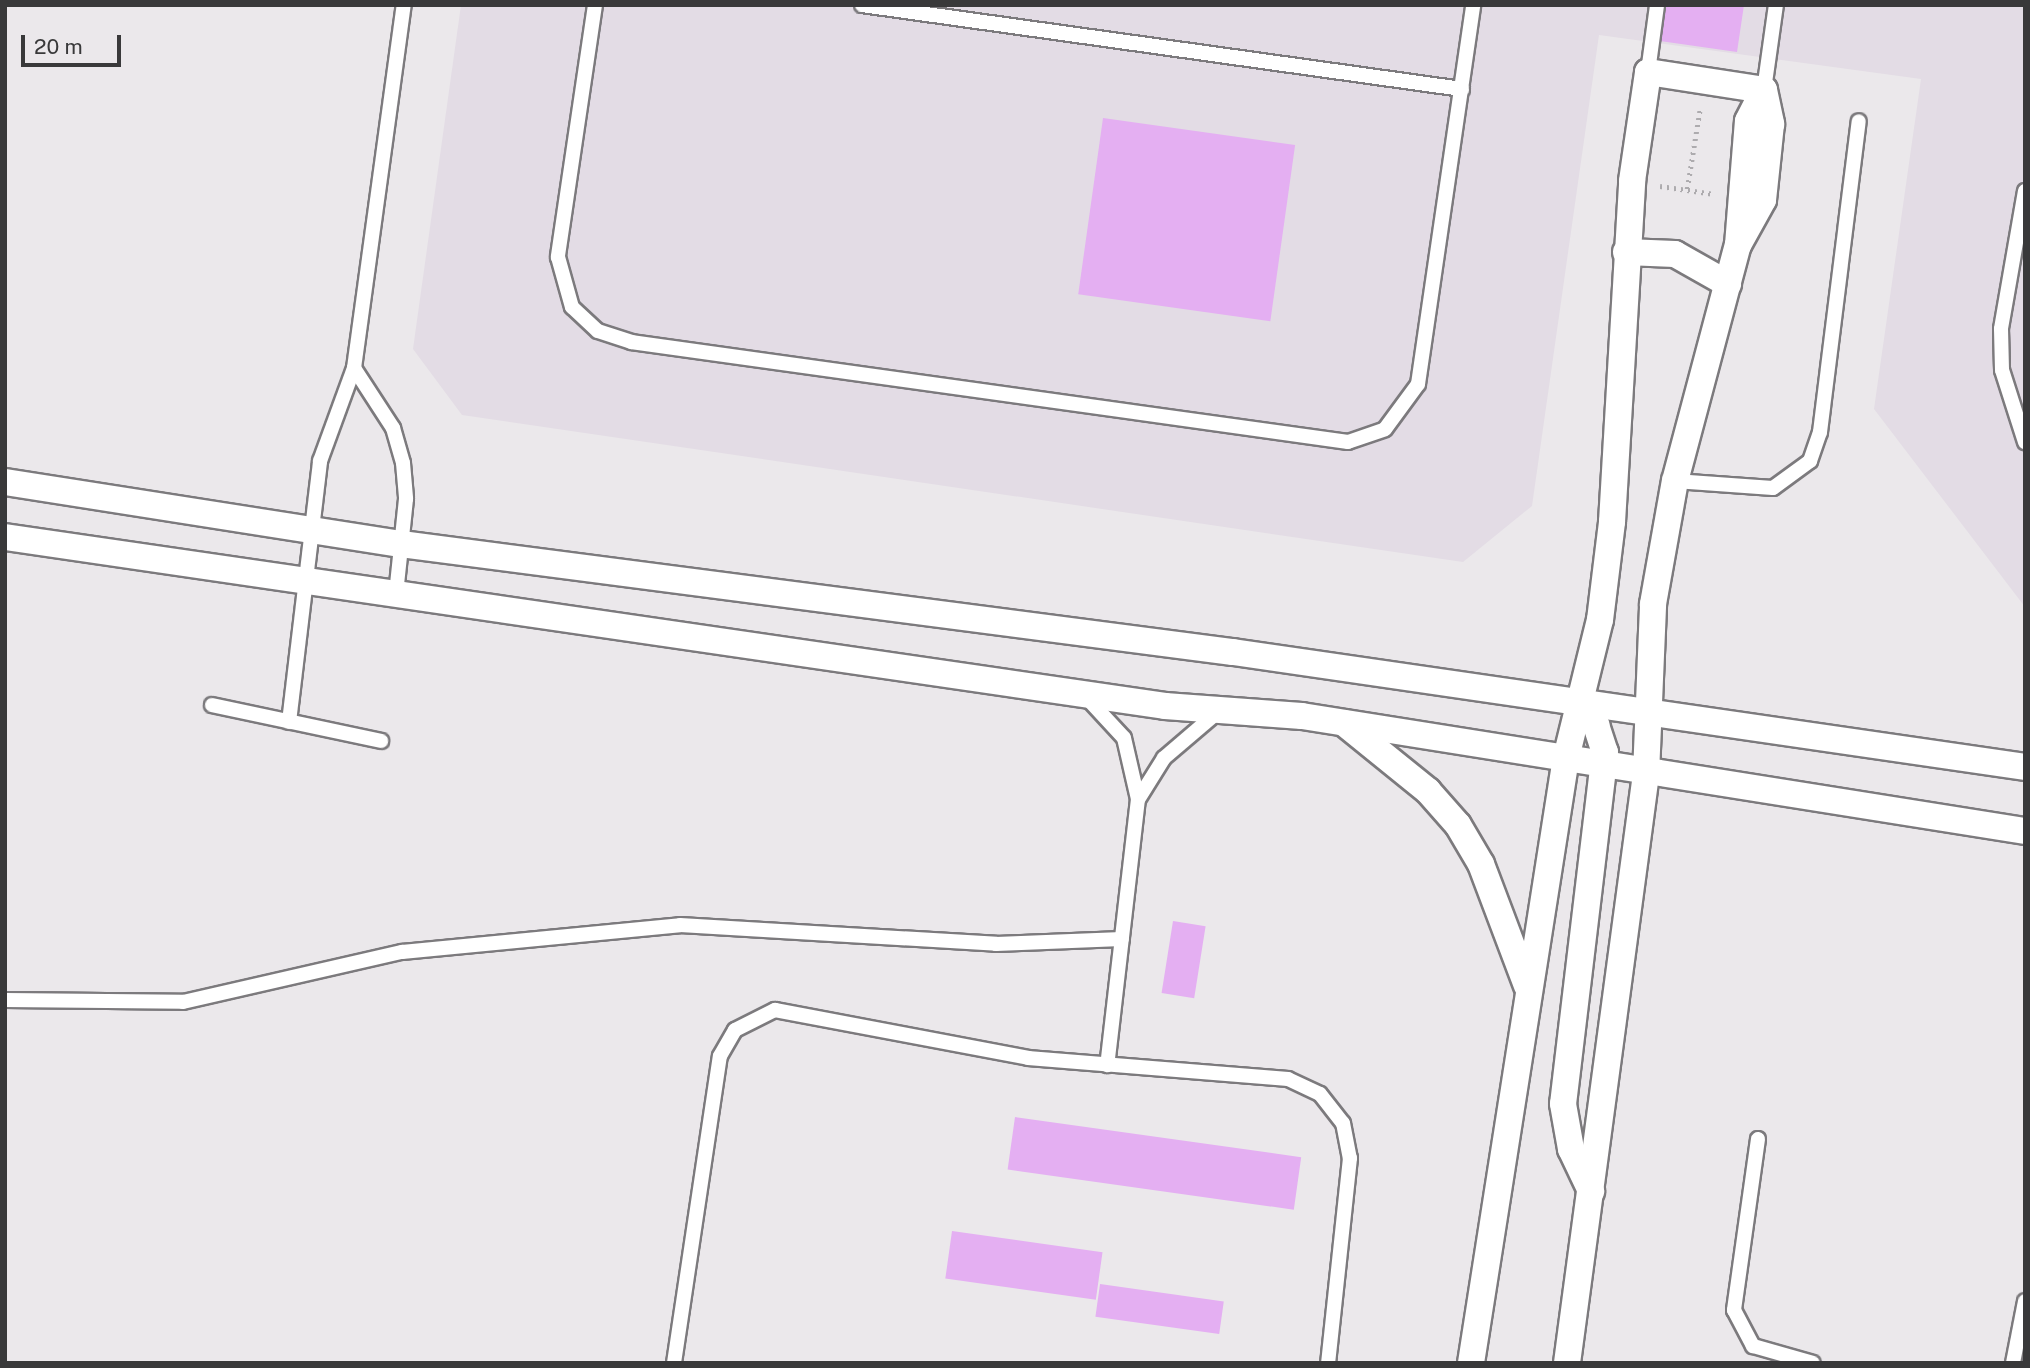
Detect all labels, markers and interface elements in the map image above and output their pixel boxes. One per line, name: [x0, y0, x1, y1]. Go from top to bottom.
scale bar: [24, 21, 124, 65]
text: 20 m: [34, 34, 83, 59]

